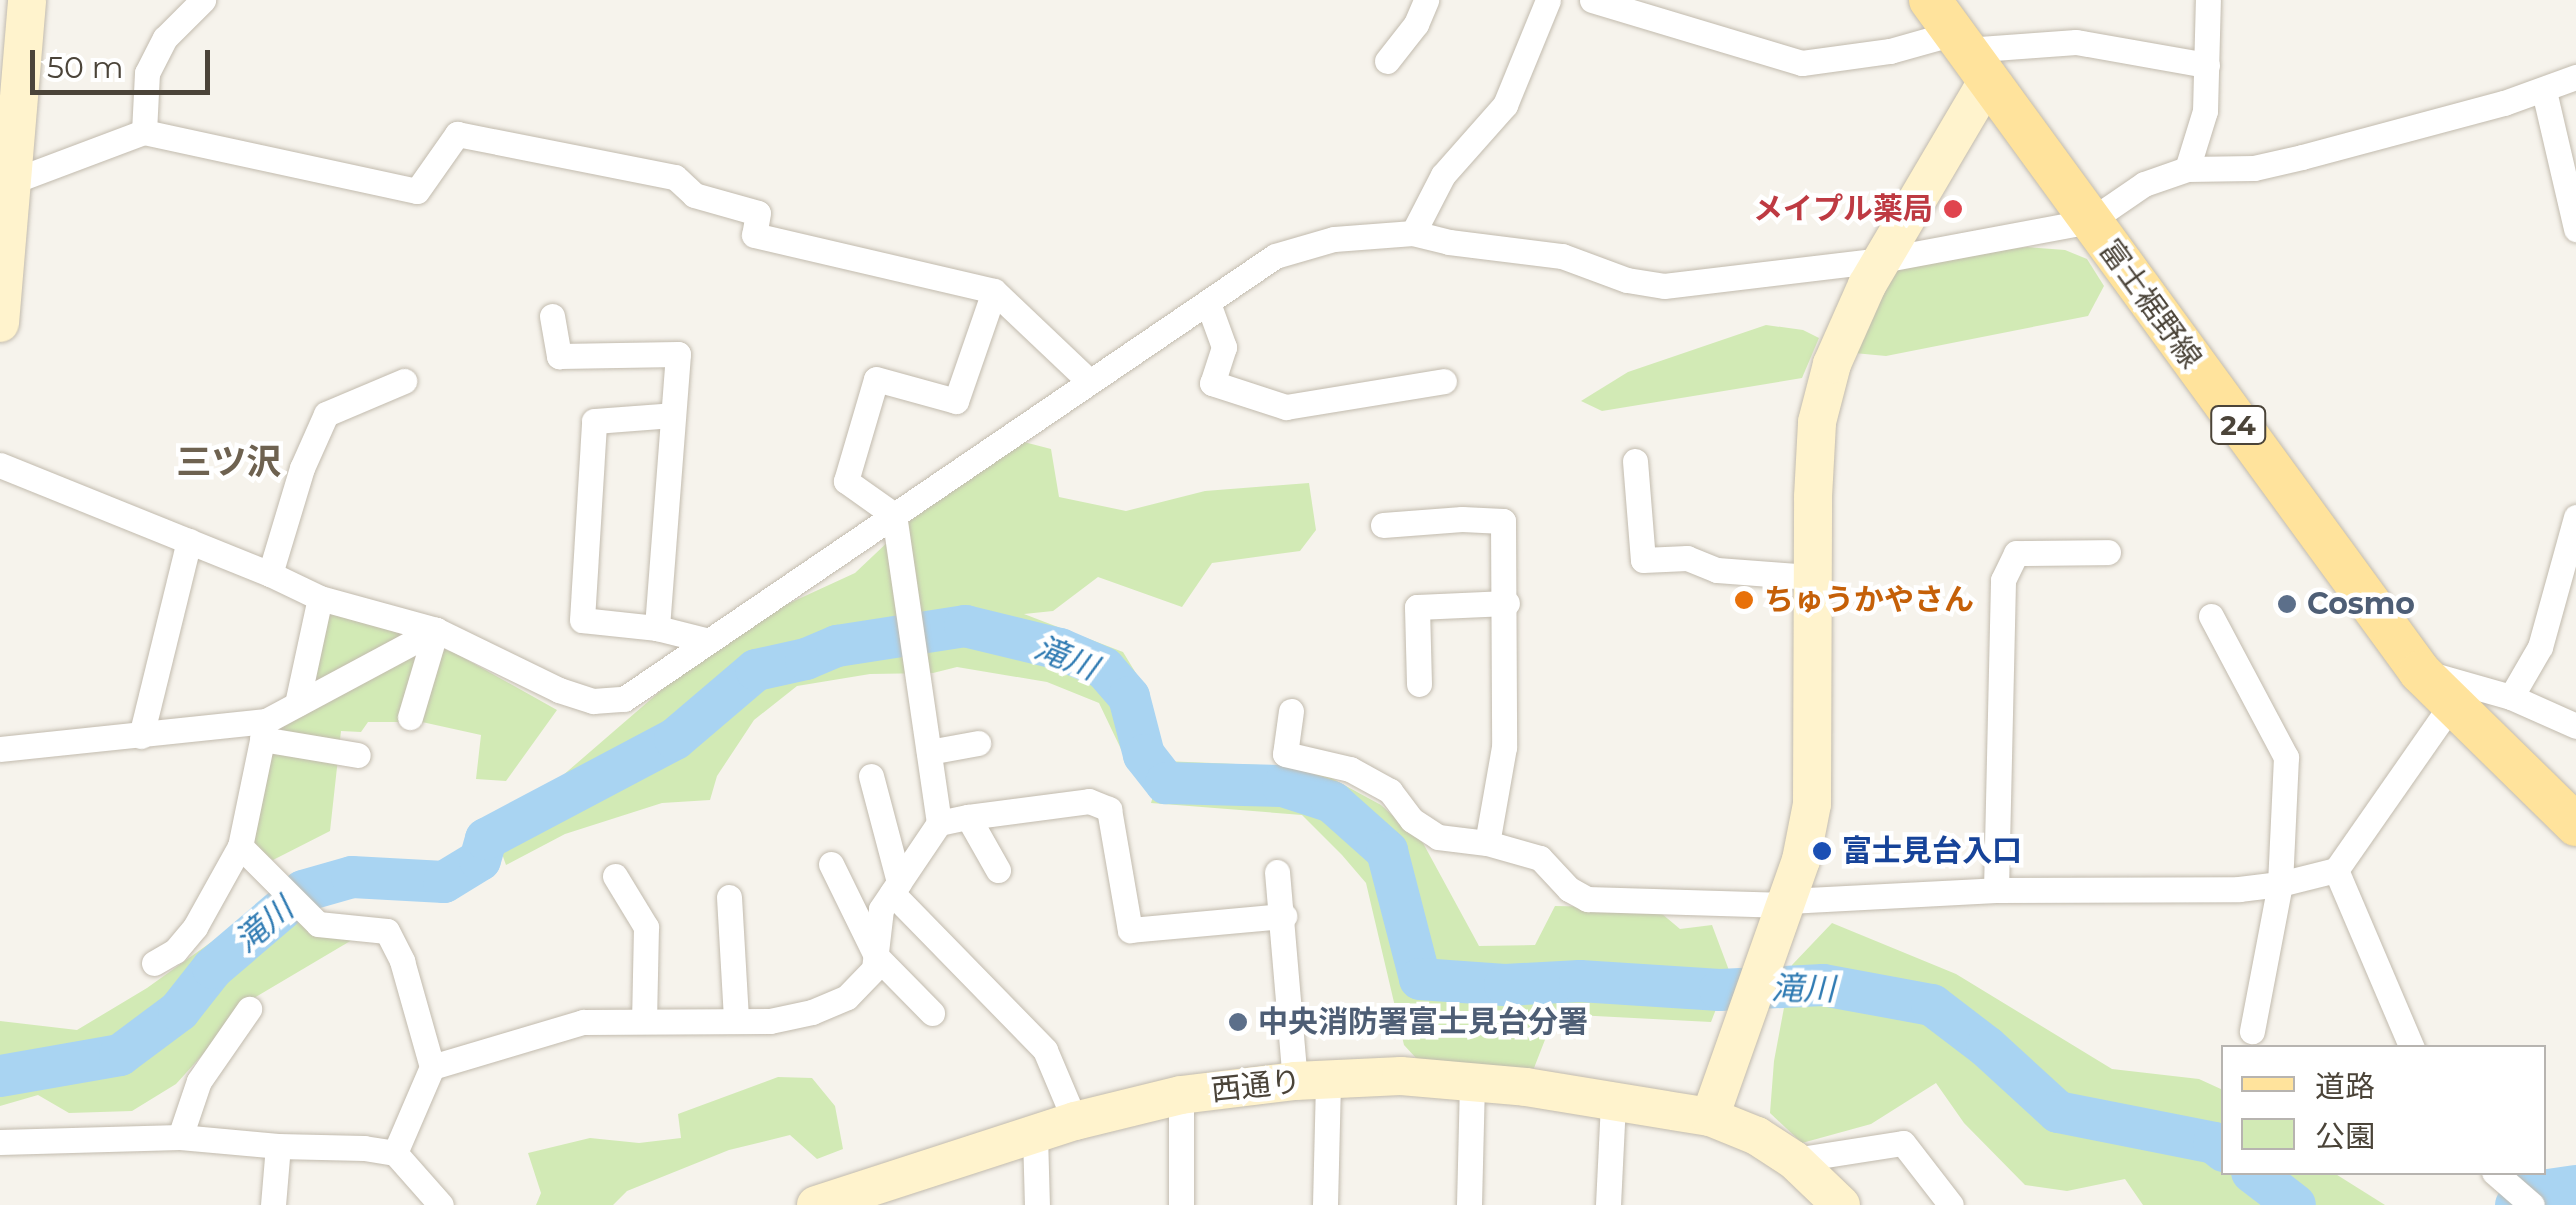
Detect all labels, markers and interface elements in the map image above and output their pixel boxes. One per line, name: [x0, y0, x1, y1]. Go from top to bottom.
scale bar: [35, 30, 215, 92]
text: 50 m: [47, 49, 124, 86]
place label: メイプル薬局: [1753, 191, 1933, 227]
marker: メイプル薬局: [1942, 198, 1964, 220]
street label: 富士裾野線: [2091, 233, 2209, 375]
road number: 24: [2208, 402, 2268, 448]
district label: 三ツ沢: [177, 441, 281, 483]
place label: ちゅうかやさん: [1764, 582, 1974, 618]
place label: Cosmo: [2307, 586, 2415, 622]
marker: ちゅうかやさん: [1733, 589, 1755, 611]
marker: Cosmo: [2276, 593, 2298, 615]
water label: 滝川: [1029, 628, 1103, 688]
place label: 富士見台入口: [1842, 833, 2022, 869]
marker: 富士見台入口: [1811, 840, 1833, 862]
water label: 滝川: [227, 890, 301, 960]
water label: 滝川: [1771, 969, 1835, 1009]
place label: 中央消防署富士見台分署: [1258, 1004, 1588, 1040]
marker: 中央消防署富士見台分署: [1227, 1011, 1249, 1033]
legend: [2221, 1045, 2546, 1175]
street label: 西通り: [1209, 1063, 1303, 1109]
text: 道路: [2315, 1068, 2375, 1105]
text: 公園: [2315, 1118, 2375, 1155]

